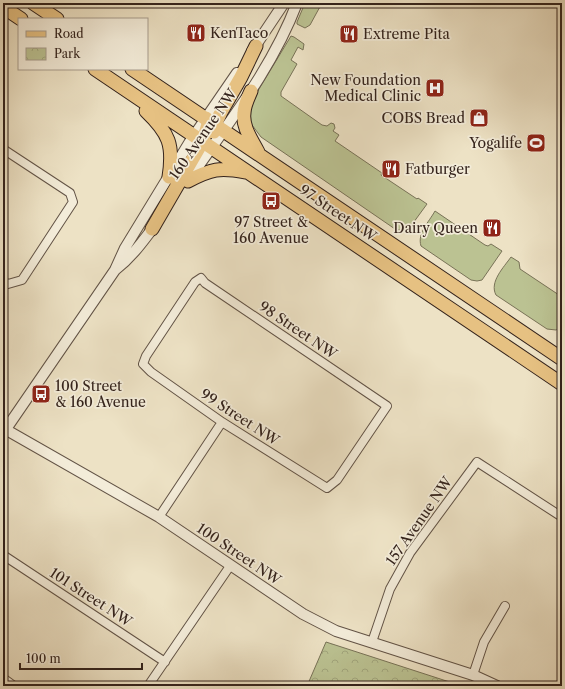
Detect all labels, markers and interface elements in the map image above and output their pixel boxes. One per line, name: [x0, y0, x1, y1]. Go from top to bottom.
legend: [18, 18, 148, 70]
restaurant icon: KenTaco: [185, 22, 207, 44]
restaurant icon: Extreme Pita: [338, 23, 360, 45]
place label: KenTaco: [210, 24, 268, 42]
place label: Extreme Pita: [363, 25, 450, 43]
text: Road: [54, 26, 84, 41]
text: Park: [54, 46, 81, 61]
place label: New Foundation Medical Clinic: [310, 71, 421, 105]
hospital icon: New Foundation Medical Clinic: [424, 77, 446, 99]
street label: 160 Avenue NW: [165, 85, 241, 183]
shop icon: COBS Bread: [468, 107, 490, 129]
place label: COBS Bread: [382, 109, 465, 127]
sports icon: Yogalife: [525, 132, 547, 154]
place label: Yogalife: [468, 134, 522, 152]
restaurant icon: Fatburger: [380, 158, 402, 180]
place label: Fatburger: [405, 160, 470, 178]
street label: 97 Street NW: [296, 181, 381, 246]
bus stop icon: 97 Street & 160 Avenue: [260, 190, 282, 212]
place label: 97 Street & 160 Avenue: [233, 213, 309, 247]
restaurant icon: Dairy Queen: [481, 217, 503, 239]
place label: Dairy Queen: [393, 219, 478, 237]
street label: 98 Street NW: [255, 297, 341, 363]
place label: 100 Street & 160 Avenue: [55, 377, 146, 411]
bus stop icon: 100 Street & 160 Avenue: [30, 383, 52, 405]
street label: 99 Street NW: [197, 385, 283, 450]
street label: 157 Avenue NW: [382, 473, 457, 569]
street label: 100 Street NW: [193, 519, 285, 589]
street label: 101 Street NW: [46, 564, 136, 631]
scale bar: [20, 645, 142, 671]
text: 100 m: [26, 651, 61, 666]

